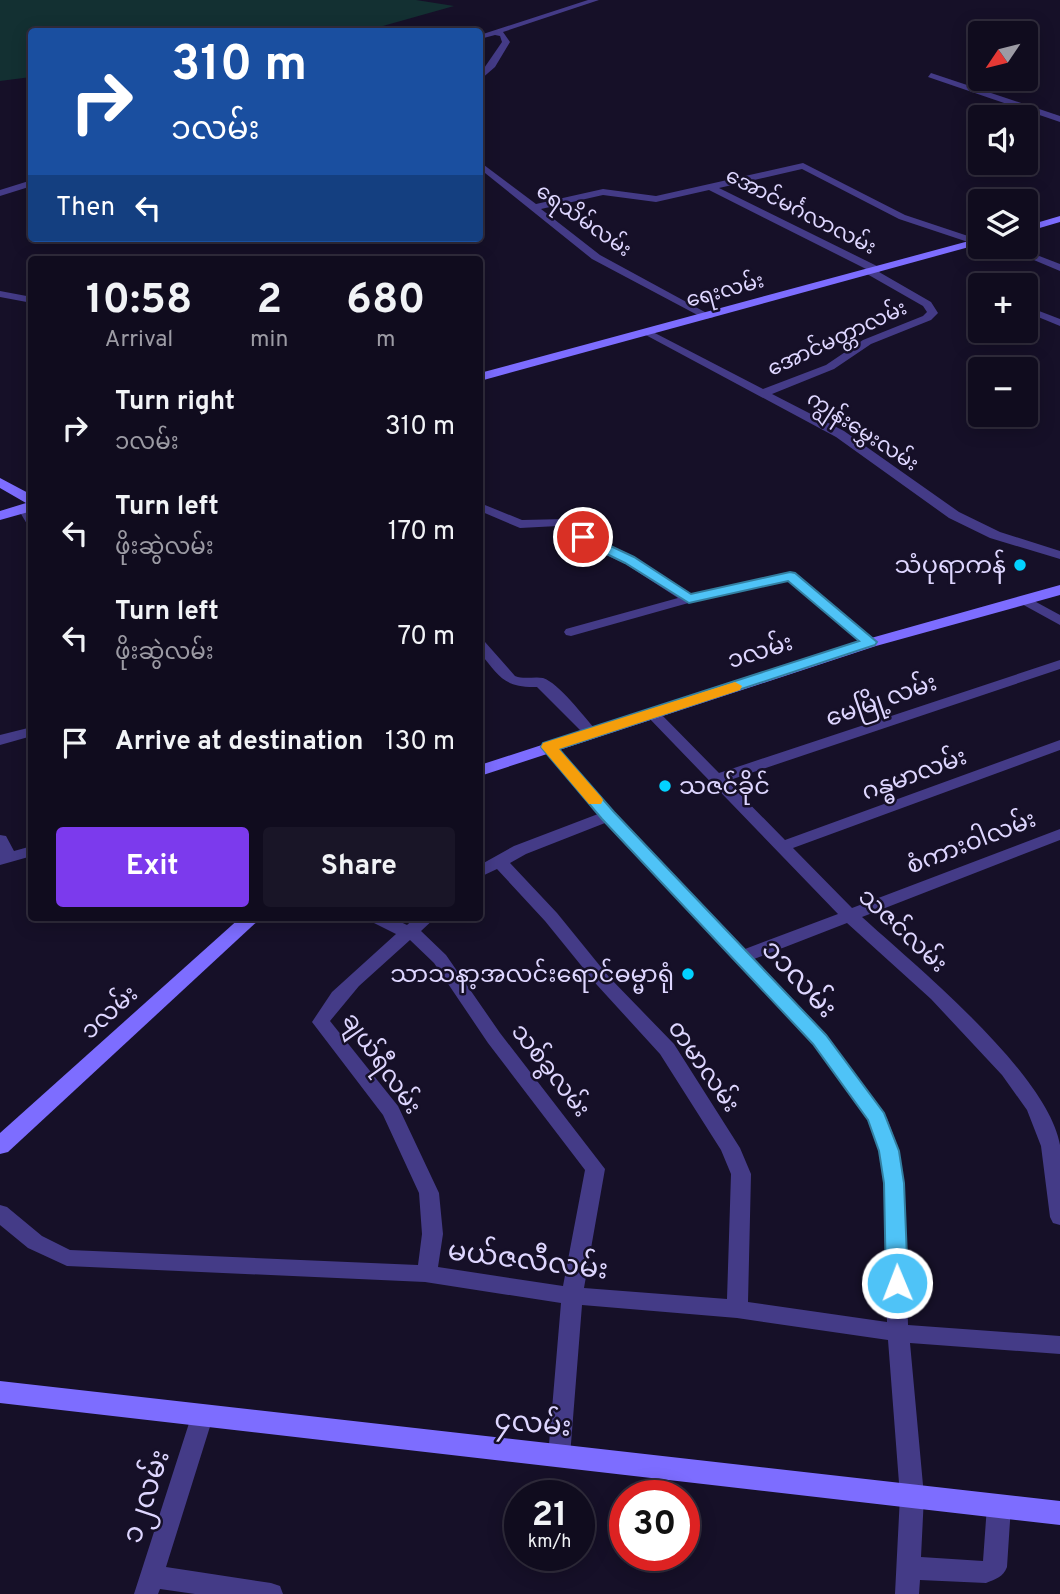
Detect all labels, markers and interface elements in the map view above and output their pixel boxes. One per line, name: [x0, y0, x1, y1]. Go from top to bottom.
north arrow: [968, 21, 1038, 91]
map controls: [968, 21, 1038, 427]
text: 310 m: [171, 36, 307, 98]
icon: right: [56, 56, 147, 147]
button: sound: [968, 105, 1038, 175]
text: ၁လမ်း: [171, 111, 260, 151]
street label: အောင်မင်္ဂလာလမ်း: [721, 159, 882, 262]
street label: ရေသိမ်လမ်း: [529, 175, 638, 266]
icon: left: [129, 189, 167, 227]
button: layers: [968, 189, 1038, 259]
text: Then: [56, 192, 115, 225]
street label: ရေးလမ်း: [682, 264, 768, 317]
button: +: [968, 273, 1038, 343]
text: 10:58: [86, 275, 192, 328]
text: 2: [256, 275, 282, 328]
text: 680: [346, 275, 425, 328]
street label: အောင်မတ္တာလမ်း: [762, 292, 913, 385]
text: Arrival: [105, 326, 173, 355]
text: min: [250, 326, 288, 355]
text: m: [376, 326, 395, 355]
button: −: [968, 357, 1038, 427]
street label: ကျွန်းမွှေးလမ်း: [799, 383, 925, 482]
text: Turn right: [115, 386, 235, 419]
icon: right: [56, 409, 94, 447]
text: 310 m: [385, 411, 455, 444]
text: ၁လမ်း: [115, 429, 179, 458]
text: Turn left: [115, 491, 219, 524]
pin: [553, 507, 613, 567]
icon: left: [56, 514, 94, 552]
text: 170 m: [388, 516, 455, 549]
icon: arrive: [564, 518, 602, 556]
text: ဖိုးဆွဲလမ်း: [115, 534, 214, 563]
place label: သံပုရာကန်: [895, 549, 1006, 584]
marker: သံပုရာကန်: [1012, 557, 1028, 573]
text: Turn left: [115, 596, 219, 629]
icon: left: [56, 619, 94, 657]
text: 70 m: [397, 621, 455, 654]
street label: ၁လမ်း: [724, 626, 797, 677]
text: ဖိုးဆွဲလမ်း: [115, 639, 214, 668]
street label: မေမြို့လမ်း: [821, 666, 942, 737]
icon: arrive: [56, 724, 94, 762]
text: Arrive at destination: [115, 726, 363, 759]
text: 130 m: [385, 726, 455, 759]
street label: ဂန္ဓမာလမ်း: [857, 740, 972, 811]
place label: သဇင်ခိုင်: [679, 770, 770, 805]
marker: သဇင်ခိုင်: [657, 778, 673, 794]
street label: စံကားဝါလမ်း: [902, 803, 1041, 882]
button: Exit: [56, 827, 249, 907]
button: Share: [263, 827, 455, 907]
street label: သဇင်လမ်း: [851, 881, 954, 980]
street label: ၁၁လမ်း: [752, 931, 846, 1027]
place label: သာသနာ့အလင်းရောင်ဓမ္မာရုံ: [390, 958, 674, 994]
marker: သာသနာ့အလင်းရောင်ဓမ္မာရုံ: [680, 966, 696, 982]
street label: ၁လမ်း: [74, 978, 145, 1047]
street label: ချယ်ရီလမ်း: [333, 1006, 429, 1122]
street label: တမာလမ်း: [660, 1014, 747, 1119]
street label: သစ်ခွလမ်း: [503, 1016, 598, 1125]
street label: မယ်ဇလီလမ်း: [445, 1231, 610, 1290]
position arrow: [860, 1246, 934, 1320]
street label: ၄လမ်း: [492, 1400, 573, 1449]
street label: ၁၂လမ်း: [113, 1445, 182, 1549]
speed limit sign: 30: [609, 1480, 700, 1571]
text: 21: [532, 1494, 567, 1538]
text: km/h: [528, 1531, 571, 1554]

